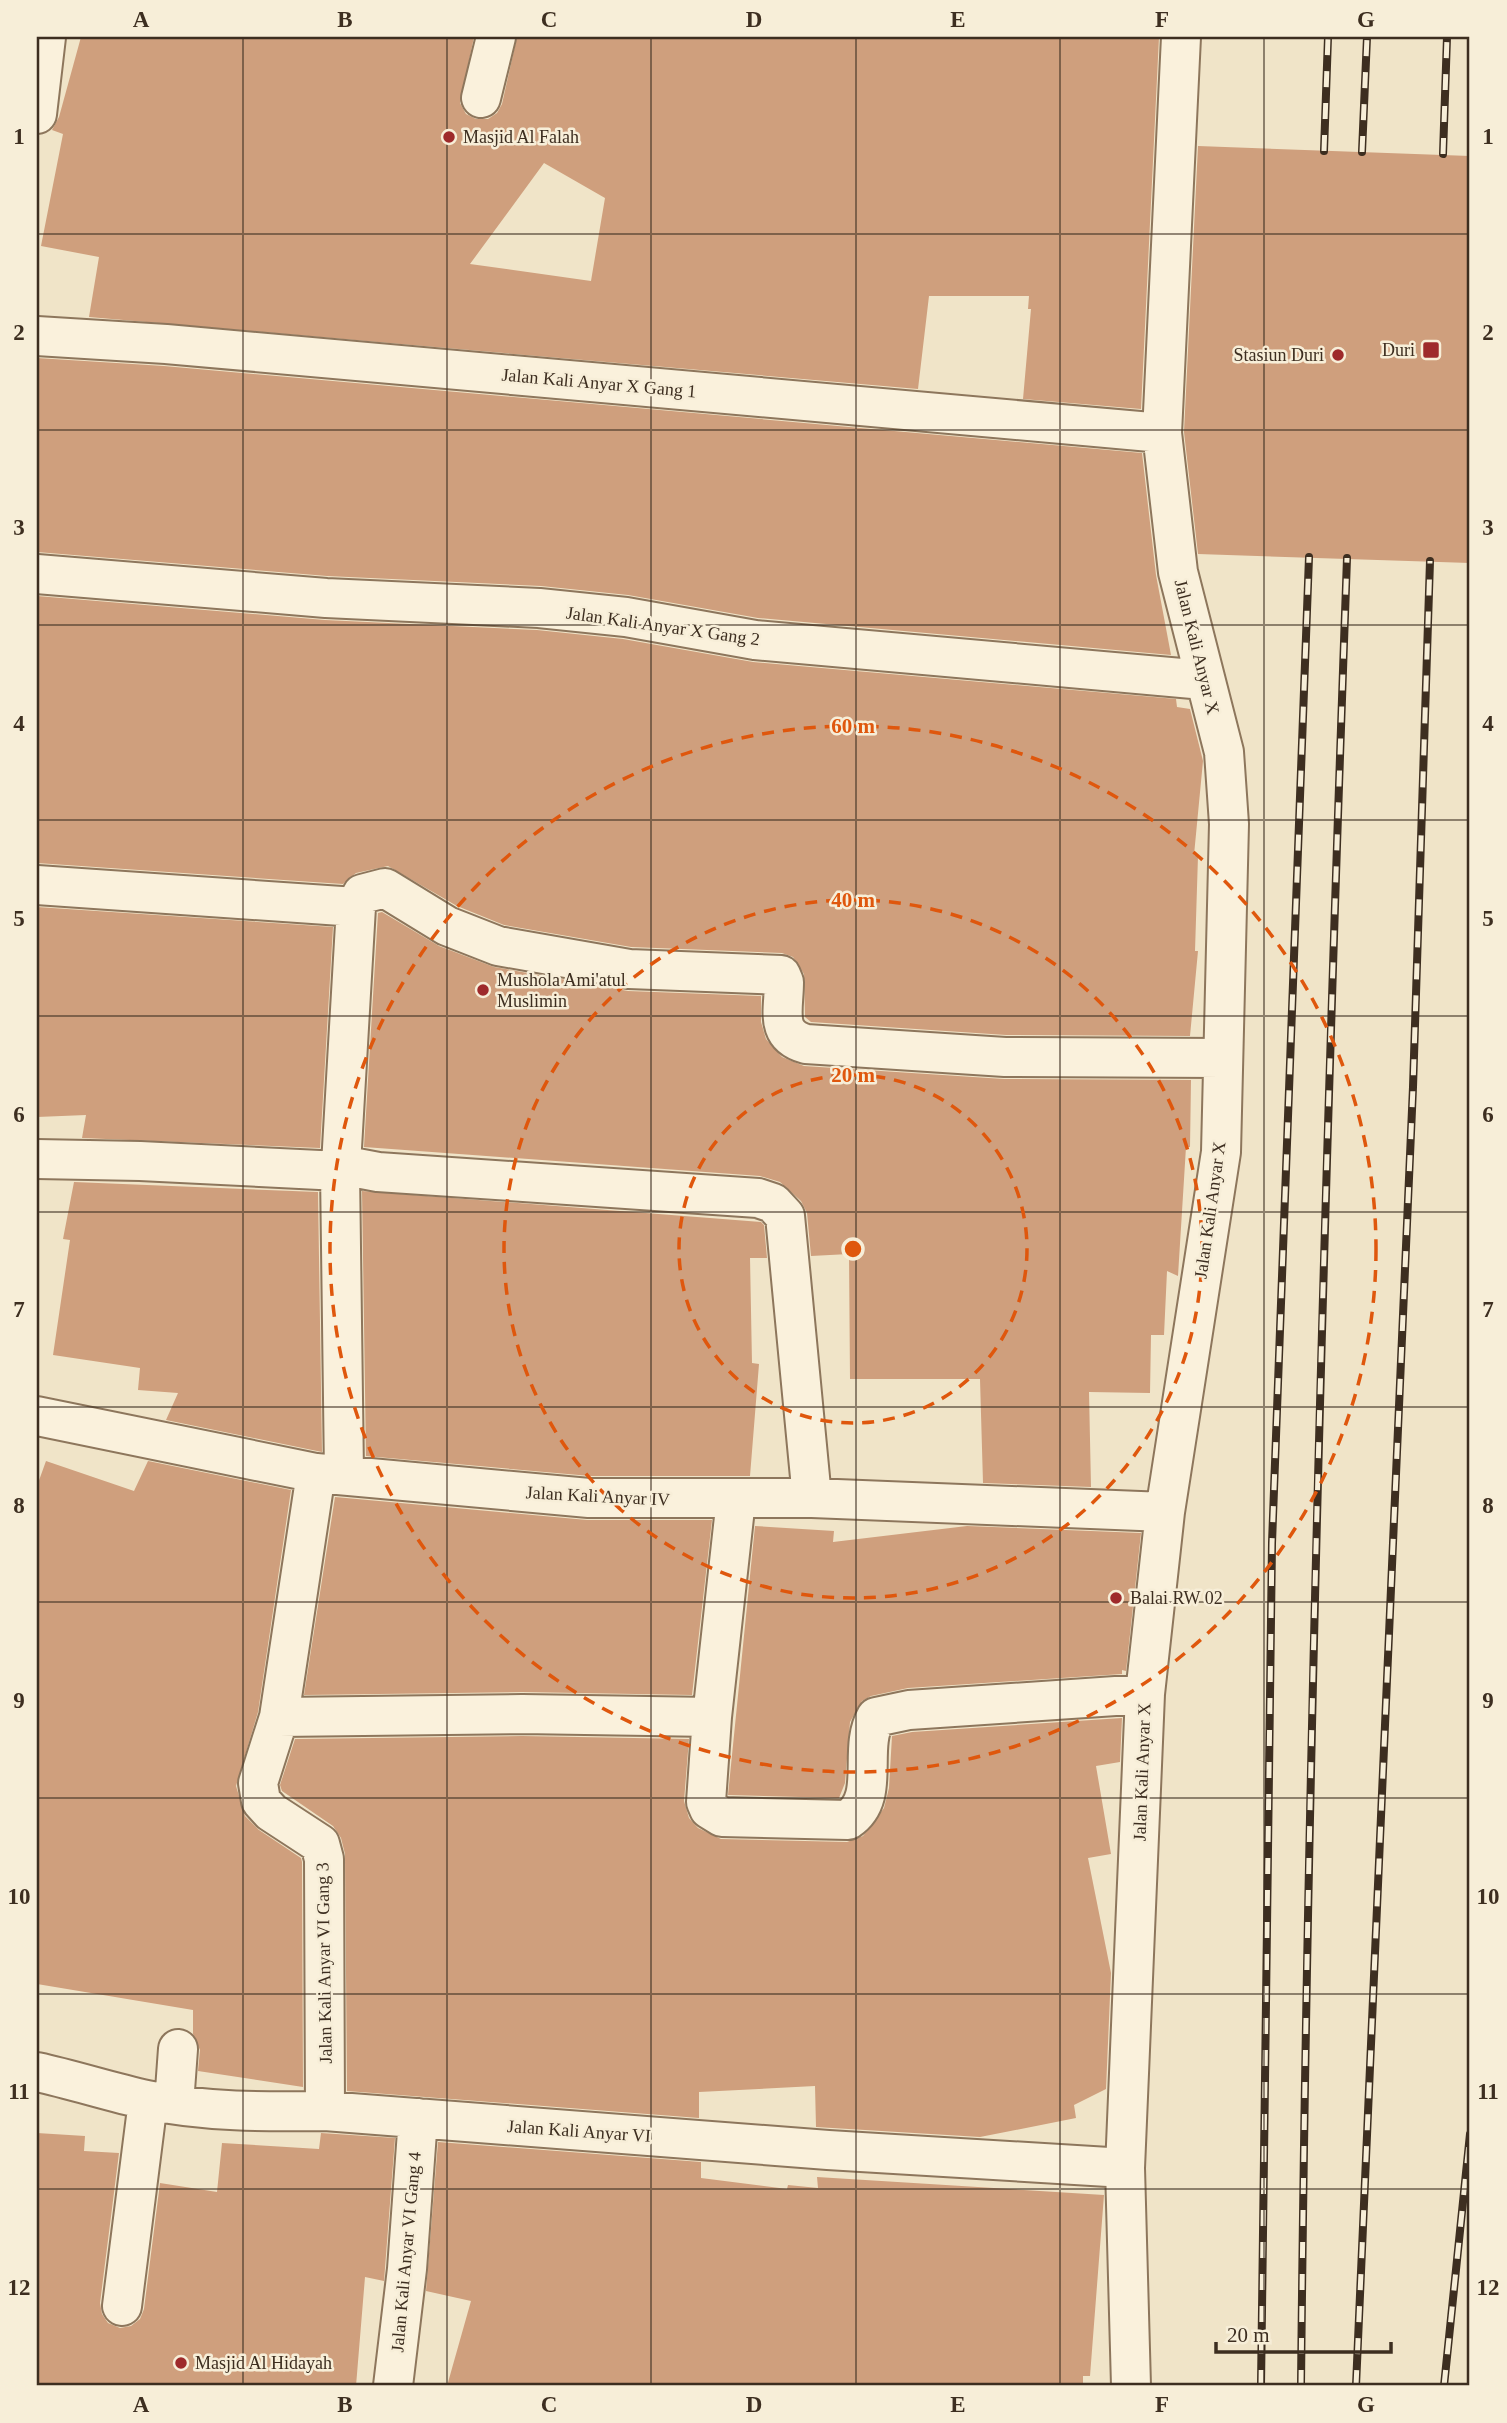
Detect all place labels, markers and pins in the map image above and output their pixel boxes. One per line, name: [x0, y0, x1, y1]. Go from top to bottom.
place label: Masjid Al Falah: [463, 127, 579, 147]
marker: Masjid Al Falah: [441, 129, 457, 145]
place label: Duri: [1382, 340, 1415, 360]
marker: Duri: [1421, 340, 1441, 360]
place label: Stasiun Duri: [1233, 345, 1324, 365]
marker: Stasiun Duri: [1330, 347, 1346, 363]
place label: Mushola Ami'atul Muslimin: [497, 970, 626, 1011]
marker: Mushola Ami'atul Muslimin: [475, 982, 491, 998]
centre of rings: [841, 1237, 865, 1261]
place label: Balai RW 02: [1130, 1588, 1223, 1608]
marker: Balai RW 02: [1108, 1590, 1124, 1606]
place label: Masjid Al Hidayah: [195, 2353, 332, 2373]
marker: Masjid Al Hidayah: [173, 2355, 189, 2371]

